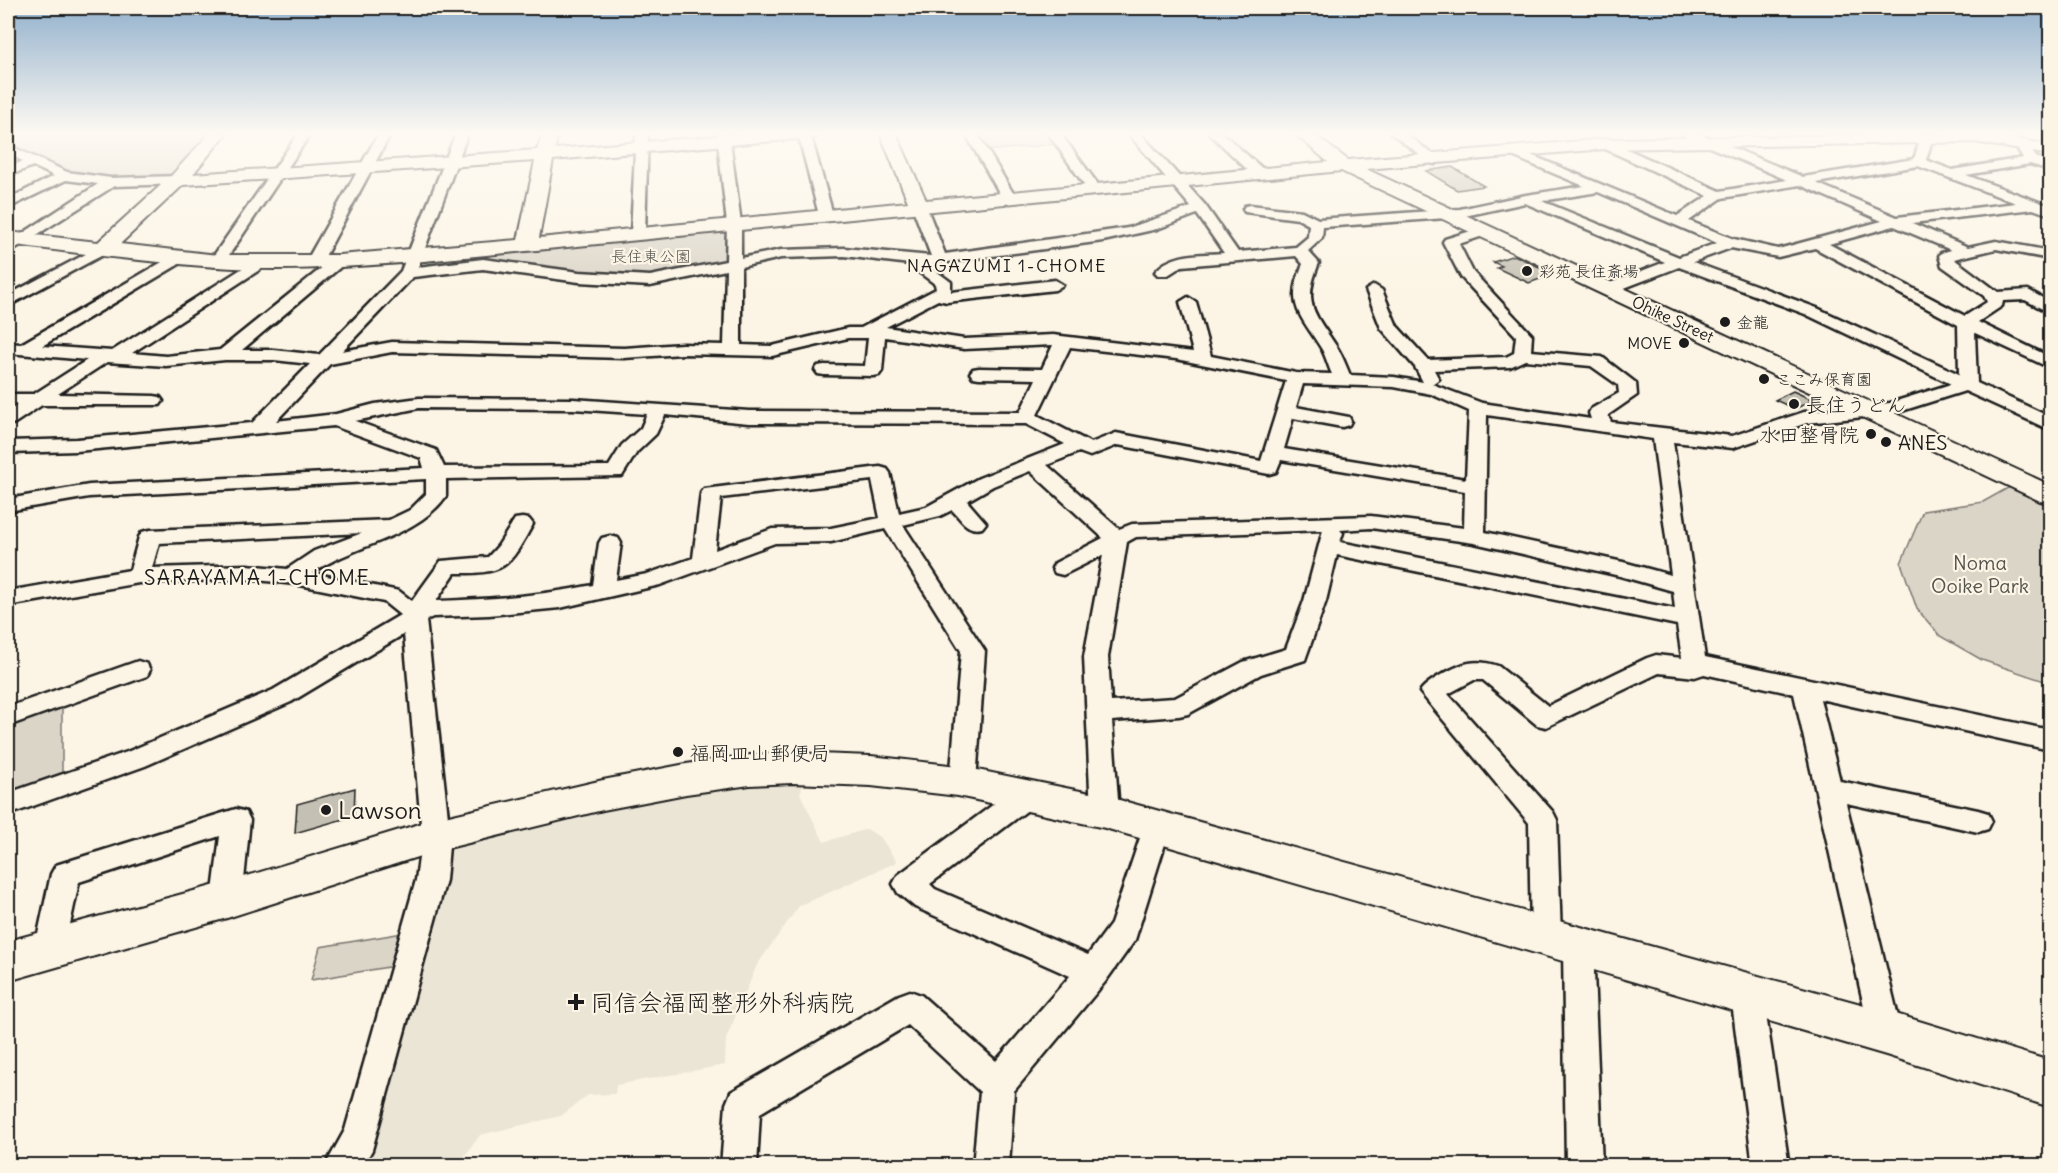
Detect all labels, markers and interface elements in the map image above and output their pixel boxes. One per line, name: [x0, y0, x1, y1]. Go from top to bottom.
park label: 長住東公園: [611, 246, 691, 266]
district label: NAGAZUMI 1-CHOME: [907, 254, 1107, 277]
place label: 彩苑 長住斎場: [1539, 261, 1639, 281]
marker: 彩苑 長住斎場: [1520, 264, 1534, 278]
street label: Ohike Street: [1629, 291, 1718, 347]
place label: 金龍: [1737, 312, 1769, 332]
marker: 金龍: [1718, 315, 1732, 329]
place label: MOVE: [1627, 333, 1672, 353]
marker: MOVE: [1677, 336, 1691, 350]
place label: ここみ保育園: [1776, 369, 1872, 389]
marker: ここみ保育園: [1757, 372, 1771, 386]
place label: 長住うどん: [1806, 392, 1906, 417]
marker: 長住うどん: [1787, 397, 1801, 411]
place label: 水田整骨院: [1759, 422, 1859, 447]
marker: 水田整骨院: [1864, 427, 1878, 441]
place label: ANES: [1898, 430, 1947, 455]
marker: ANES: [1879, 435, 1893, 449]
park label: Noma Ooike Park: [1931, 550, 2029, 598]
district label: SARAYAMA 1-CHOME: [144, 564, 370, 591]
place label: 福岡皿山郵便局: [690, 740, 830, 765]
marker: 福岡皿山郵便局: [671, 745, 685, 759]
place label: Lawson: [338, 795, 422, 825]
marker: Lawson: [319, 803, 333, 817]
place label: 同信会福岡整形外科病院: [590, 987, 854, 1017]
marker: 同信会福岡整形外科病院: [567, 993, 585, 1011]

